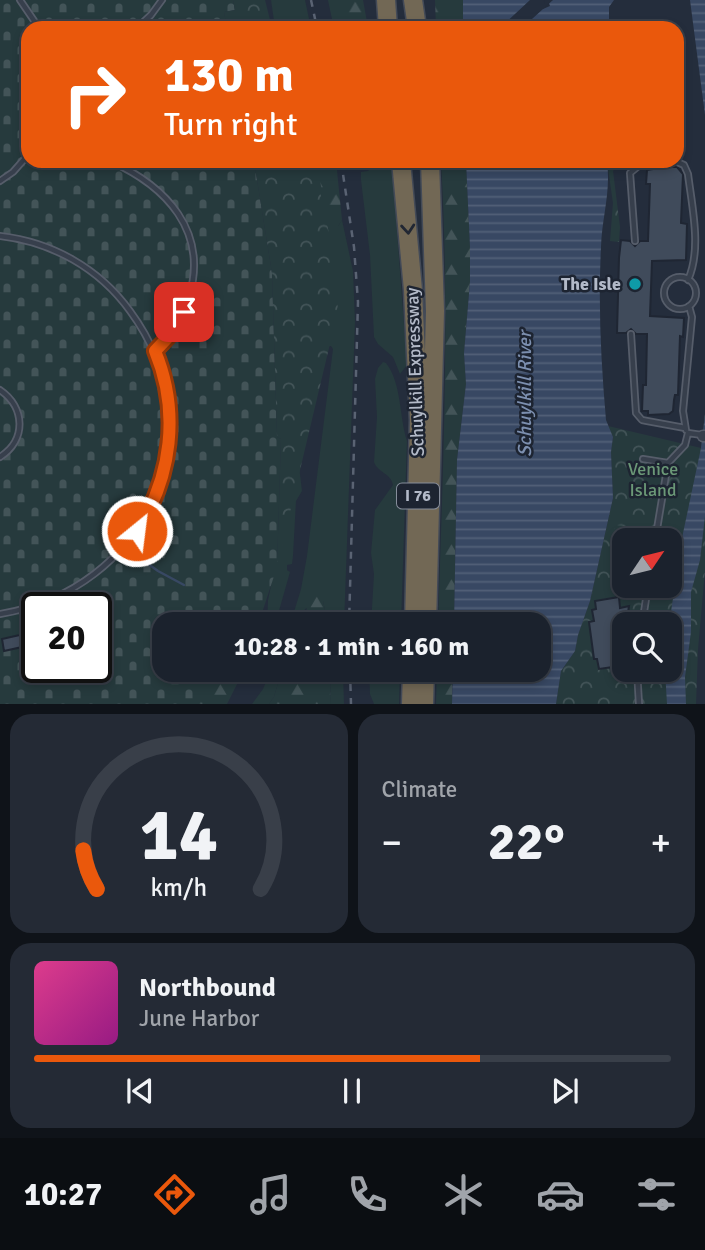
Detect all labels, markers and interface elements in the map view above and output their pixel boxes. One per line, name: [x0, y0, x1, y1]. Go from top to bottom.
text: 130 m: [164, 45, 294, 105]
icon: right: [49, 49, 140, 140]
text: Turn right: [164, 105, 297, 144]
one-way arrow: [401, 223, 416, 235]
place label: The Isle: [561, 273, 621, 295]
marker: The Isle: [627, 276, 643, 292]
pin: [154, 282, 214, 342]
street label: Schuylkill Expressway: [401, 287, 429, 457]
icon: arrive: [165, 293, 203, 331]
water label: Schuylkill River: [513, 328, 537, 457]
park label: Venice Island: [628, 458, 678, 501]
road number: I 76: [397, 484, 439, 509]
position arrow: [100, 494, 174, 568]
north arrow: [612, 528, 682, 598]
map controls: [612, 528, 682, 682]
speed limit sign: 20: [21, 592, 112, 683]
button: search: [612, 612, 682, 682]
text: 10:28 · 1 min · 160 m: [234, 631, 469, 663]
text: Climate: [382, 775, 457, 804]
text: 14: [139, 792, 218, 881]
text: 22°: [488, 810, 565, 874]
text: −: [382, 819, 402, 866]
text: +: [650, 819, 671, 866]
text: km/h: [150, 872, 207, 903]
text: Northbound: [139, 972, 276, 1004]
text: June Harbor: [139, 1004, 259, 1033]
icon: previous: [121, 1072, 159, 1110]
icon: pause: [333, 1072, 371, 1110]
icon: next: [546, 1072, 584, 1110]
icon: directions: [150, 1170, 199, 1219]
icon: music: [246, 1170, 295, 1219]
icon: phone: [343, 1170, 392, 1219]
icon: climate: [439, 1170, 488, 1219]
icon: car: [536, 1170, 585, 1219]
icon: filters: [632, 1170, 681, 1219]
text: 10:27: [24, 1175, 102, 1214]

